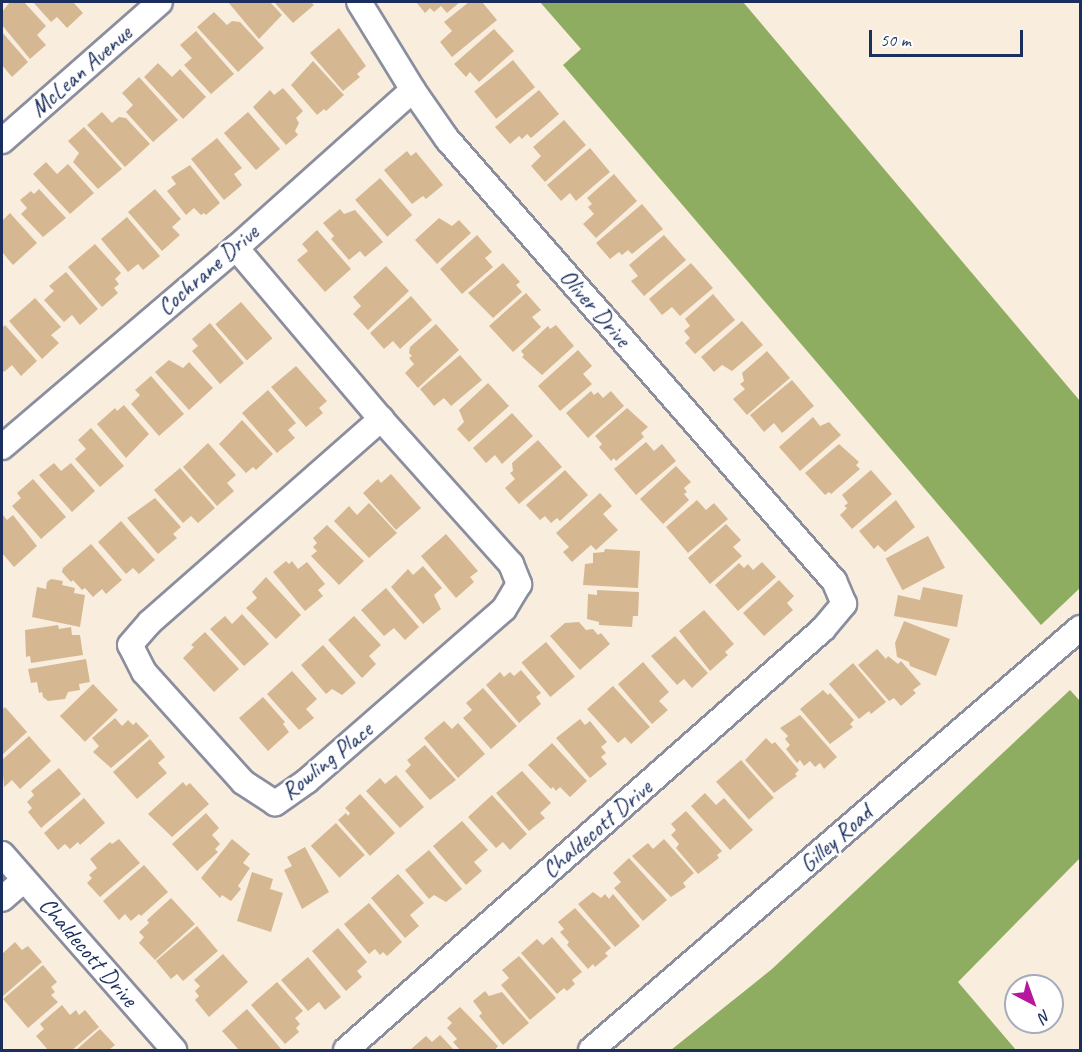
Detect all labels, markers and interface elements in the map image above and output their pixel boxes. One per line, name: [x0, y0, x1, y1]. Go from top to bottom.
scale bar: [872, 18, 1026, 56]
street label: McLean Avenue: [24, 19, 138, 123]
text: 50 m: [880, 29, 911, 51]
street label: Cochrane Drive: [151, 218, 265, 322]
street label: Oliver Drive: [553, 263, 637, 353]
street label: Rowling Place: [276, 715, 378, 807]
street label: Chaldecott Drive: [536, 774, 658, 884]
street label: Gilley Road: [794, 800, 878, 878]
street label: Chaldecott Drive: [33, 891, 143, 1013]
north arrow: [1004, 974, 1064, 1034]
text: N: [1034, 1005, 1055, 1027]

